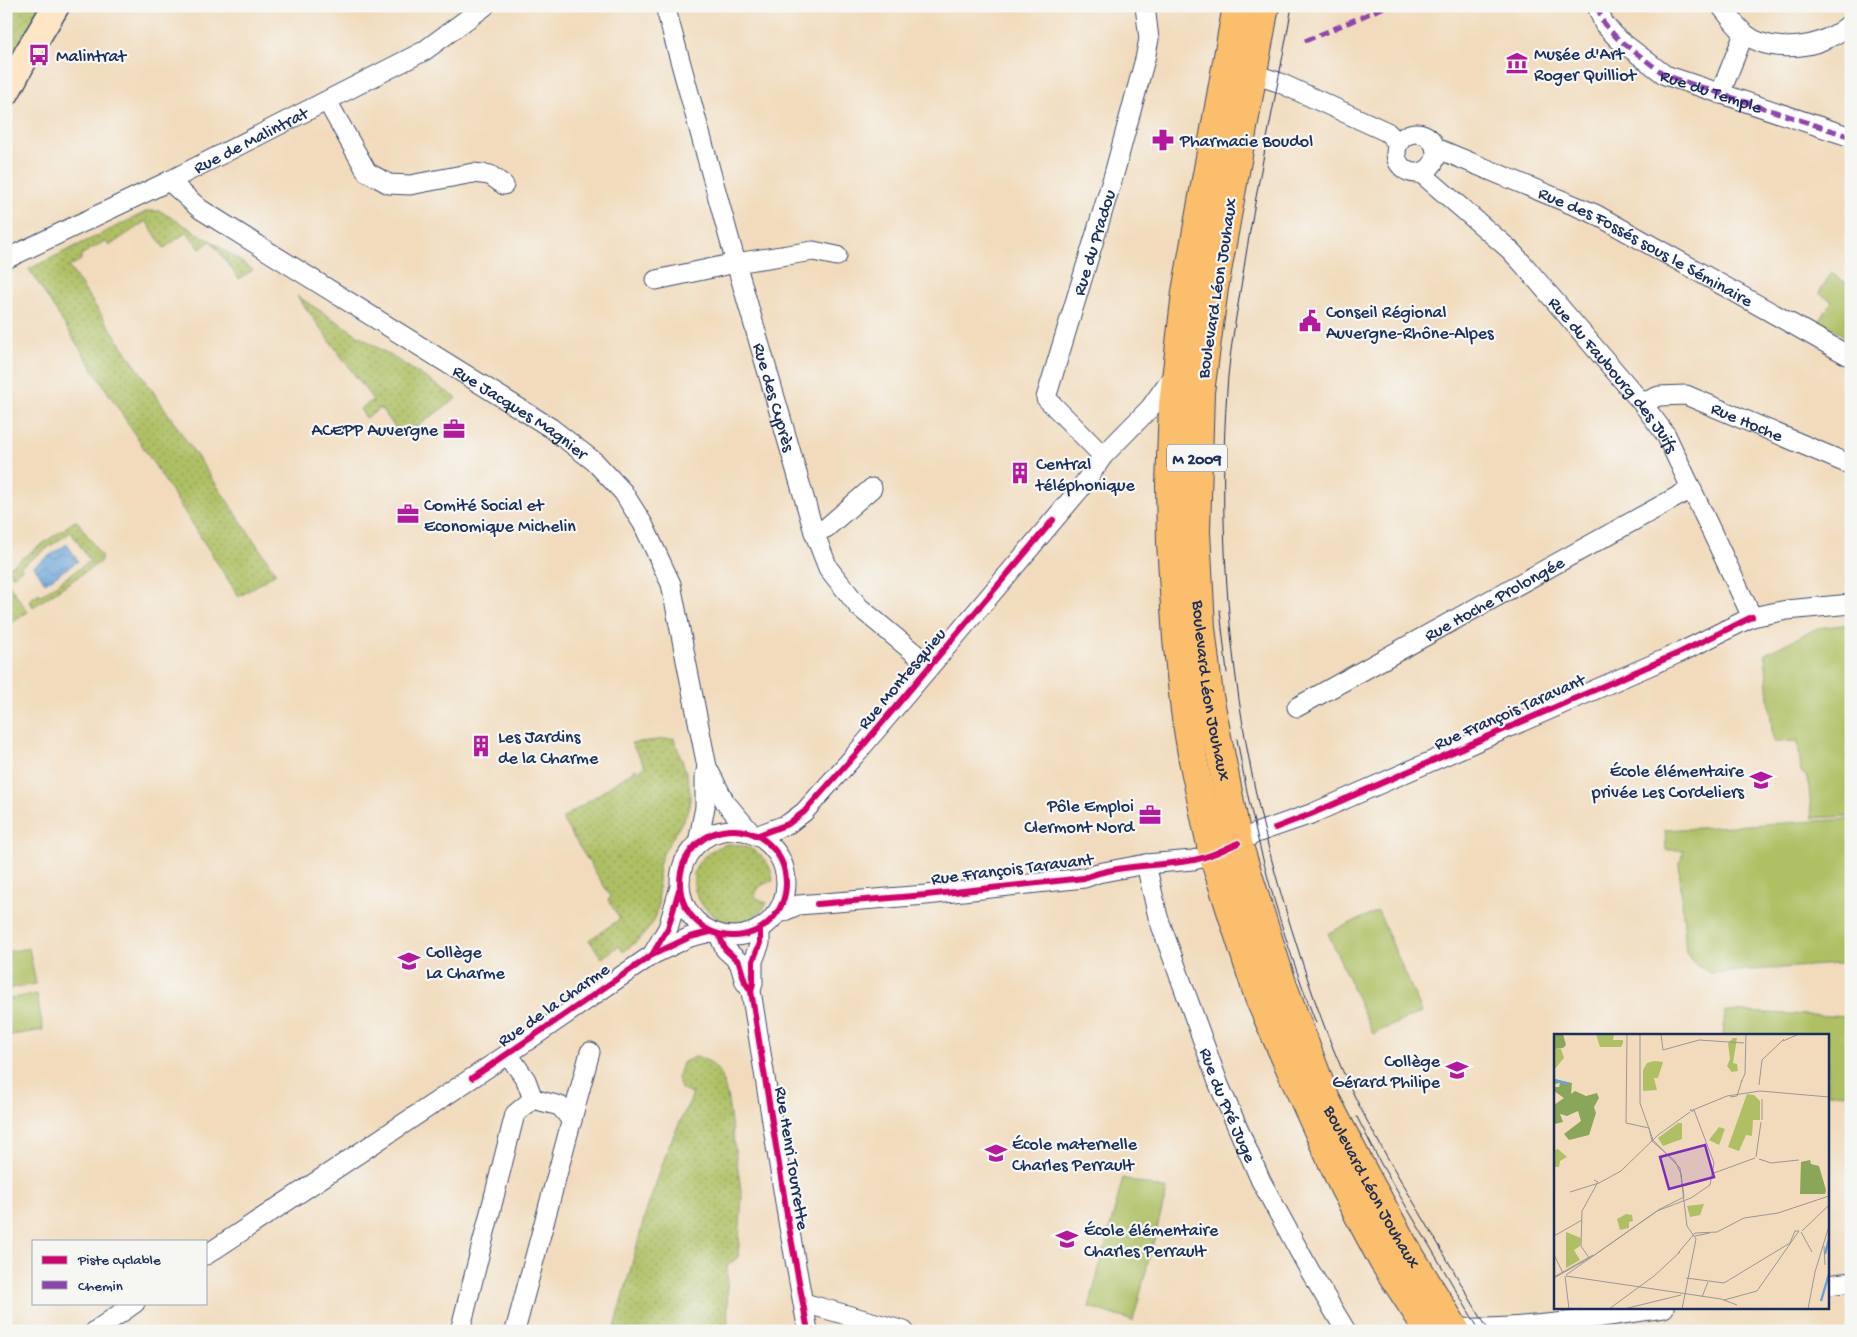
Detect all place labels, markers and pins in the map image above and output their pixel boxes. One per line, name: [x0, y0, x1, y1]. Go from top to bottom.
bus stop icon: Malintrat: [26, 42, 52, 68]
place label: Musée d'Art Roger Quilliot: [1534, 45, 1638, 87]
place label: Malintrat: [56, 47, 128, 68]
museum icon: Musée d'Art Roger Quilliot: [1504, 50, 1530, 76]
pharmacy icon: Pharmacie Boudol: [1150, 127, 1176, 153]
place label: Pharmacie Boudol: [1179, 132, 1313, 153]
place label: Conseil Régional Auvergne-Rhône-Alpes: [1326, 303, 1495, 345]
public building icon: Conseil Régional Auvergne-Rhône-Alpes: [1297, 308, 1323, 334]
office icon: ACEPP Auvergne: [441, 416, 467, 442]
place label: ACEPP Auvergne: [312, 421, 439, 442]
place label: Central téléphonique: [1035, 455, 1135, 497]
building icon: Central téléphonique: [1007, 460, 1033, 486]
place label: Comité Social et Economique Michelin: [424, 496, 576, 538]
office icon: Comité Social et Economique Michelin: [395, 501, 421, 527]
place label: Les Jardins de la Charme: [498, 728, 599, 770]
building icon: Les Jardins de la Charme: [468, 733, 494, 759]
place label: École élémentaire privée Les Cordeliers: [1591, 762, 1745, 804]
school or university icon: École élémentaire privée Les Cordeliers: [1748, 767, 1774, 793]
place label: Pôle Emploi Clermont Nord: [1024, 797, 1135, 839]
office icon: Pôle Emploi Clermont Nord: [1137, 802, 1163, 828]
place label: Collège La Charme: [426, 943, 505, 985]
school or university icon: Collège La Charme: [396, 948, 422, 974]
place label: Collège Gérard Philipe: [1332, 1052, 1441, 1094]
school or university icon: Collège Gérard Philipe: [1444, 1057, 1470, 1083]
place label: École maternelle Charles Perrault: [1012, 1135, 1138, 1177]
school or university icon: École maternelle Charles Perrault: [983, 1140, 1009, 1166]
place label: École élémentaire Charles Perrault: [1084, 1221, 1219, 1263]
school or university icon: École élémentaire Charles Perrault: [1054, 1226, 1080, 1252]

